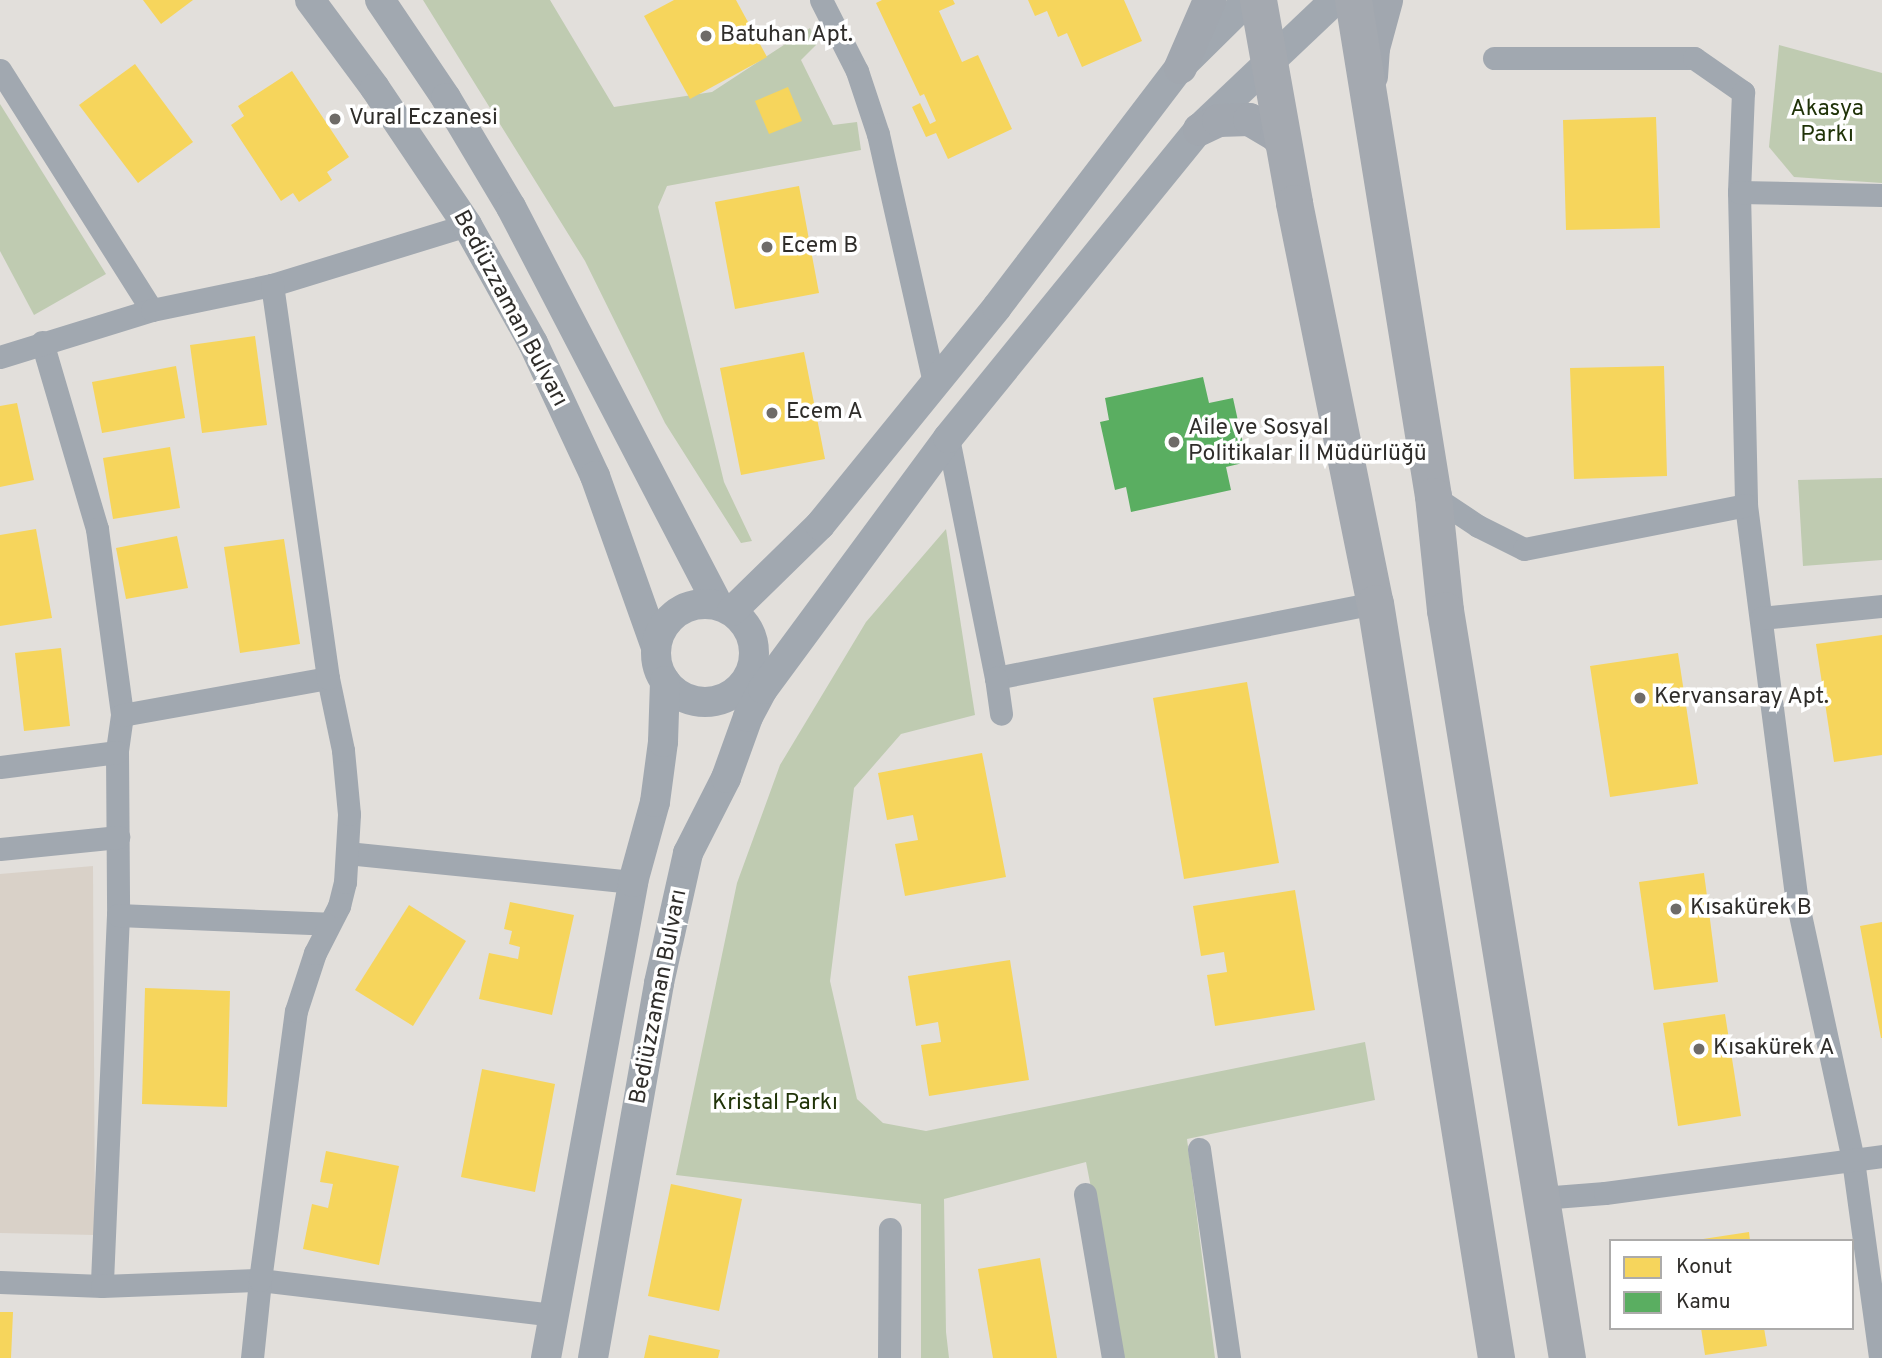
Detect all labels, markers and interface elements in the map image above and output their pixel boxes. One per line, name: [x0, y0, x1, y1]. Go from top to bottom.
place label: Batuhan Apt.: [720, 22, 854, 50]
marker: Batuhan Apt.: [698, 28, 714, 44]
park label: Akasya Parkı: [1790, 96, 1864, 150]
place label: Vural Eczanesi: [349, 105, 498, 133]
marker: Vural Eczanesi: [327, 111, 343, 127]
street label: Bediüzzaman Bulvarı: [446, 206, 572, 412]
place label: Ecem B: [781, 233, 858, 261]
marker: Ecem B: [759, 239, 775, 255]
place label: Ecem A: [786, 399, 864, 427]
marker: Ecem A: [764, 405, 780, 421]
place label: Aile ve Sosyal Politikalar İl Müdürlüğü: [1188, 415, 1427, 469]
marker: Aile ve Sosyal Politikalar İl Müdürlüğü: [1166, 434, 1182, 450]
place label: Kervansaray Apt.: [1654, 684, 1830, 712]
marker: Kervansaray Apt.: [1632, 690, 1648, 706]
street label: Bediüzzaman Bulvarı: [626, 887, 694, 1107]
place label: Kısakürek B: [1690, 895, 1812, 923]
marker: Kısakürek B: [1668, 901, 1684, 917]
place label: Kısakürek A: [1713, 1035, 1835, 1063]
marker: Kısakürek A: [1691, 1041, 1707, 1057]
park label: Kristal Parkı: [712, 1090, 838, 1118]
legend: [1609, 1239, 1854, 1330]
text: Konut: [1676, 1254, 1733, 1281]
text: Kamu: [1676, 1289, 1730, 1316]

